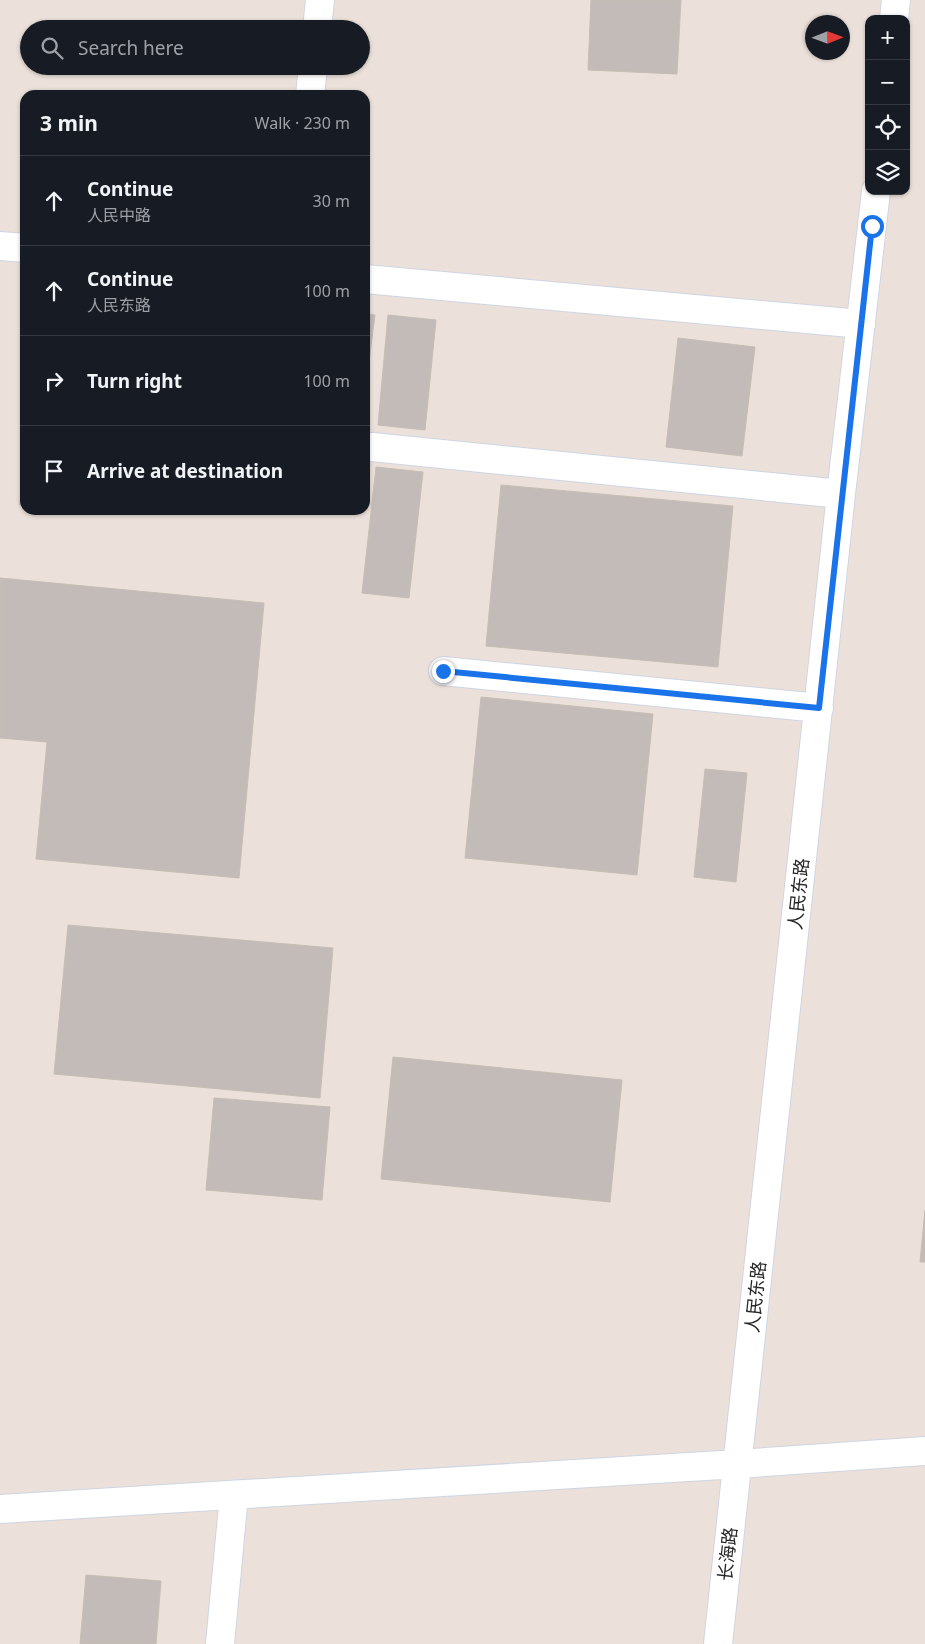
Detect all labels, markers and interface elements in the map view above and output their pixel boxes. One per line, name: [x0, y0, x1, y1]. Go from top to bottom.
north arrow: [805, 15, 850, 60]
map controls: [865, 15, 910, 195]
button: +: [865, 15, 910, 60]
search box: [20, 20, 370, 75]
icon: search: [38, 34, 66, 62]
text: Search here: [78, 35, 184, 61]
button: −: [865, 60, 910, 105]
button: locate: [865, 105, 910, 150]
text: 3 min: [40, 109, 98, 137]
text: Walk · 230 m: [255, 112, 350, 134]
button: layers: [865, 150, 910, 195]
text: Continue: [87, 176, 173, 202]
icon: ahead: [40, 187, 68, 215]
text: 30 m: [313, 190, 350, 212]
text: 人民中路: [87, 204, 151, 226]
route start: [861, 215, 884, 238]
text: Continue: [87, 266, 173, 292]
icon: ahead: [40, 277, 68, 305]
text: 100 m: [303, 280, 350, 302]
text: 人民东路: [87, 294, 151, 316]
icon: right: [40, 367, 68, 395]
text: Turn right: [87, 368, 182, 394]
text: 100 m: [303, 370, 350, 392]
icon: arrive: [40, 457, 68, 485]
text: Arrive at destination: [87, 458, 283, 484]
route end: [432, 660, 455, 683]
street label: 人民东路: [782, 857, 814, 931]
street label: 人民东路: [739, 1260, 771, 1334]
street label: 长海路: [712, 1526, 742, 1582]

